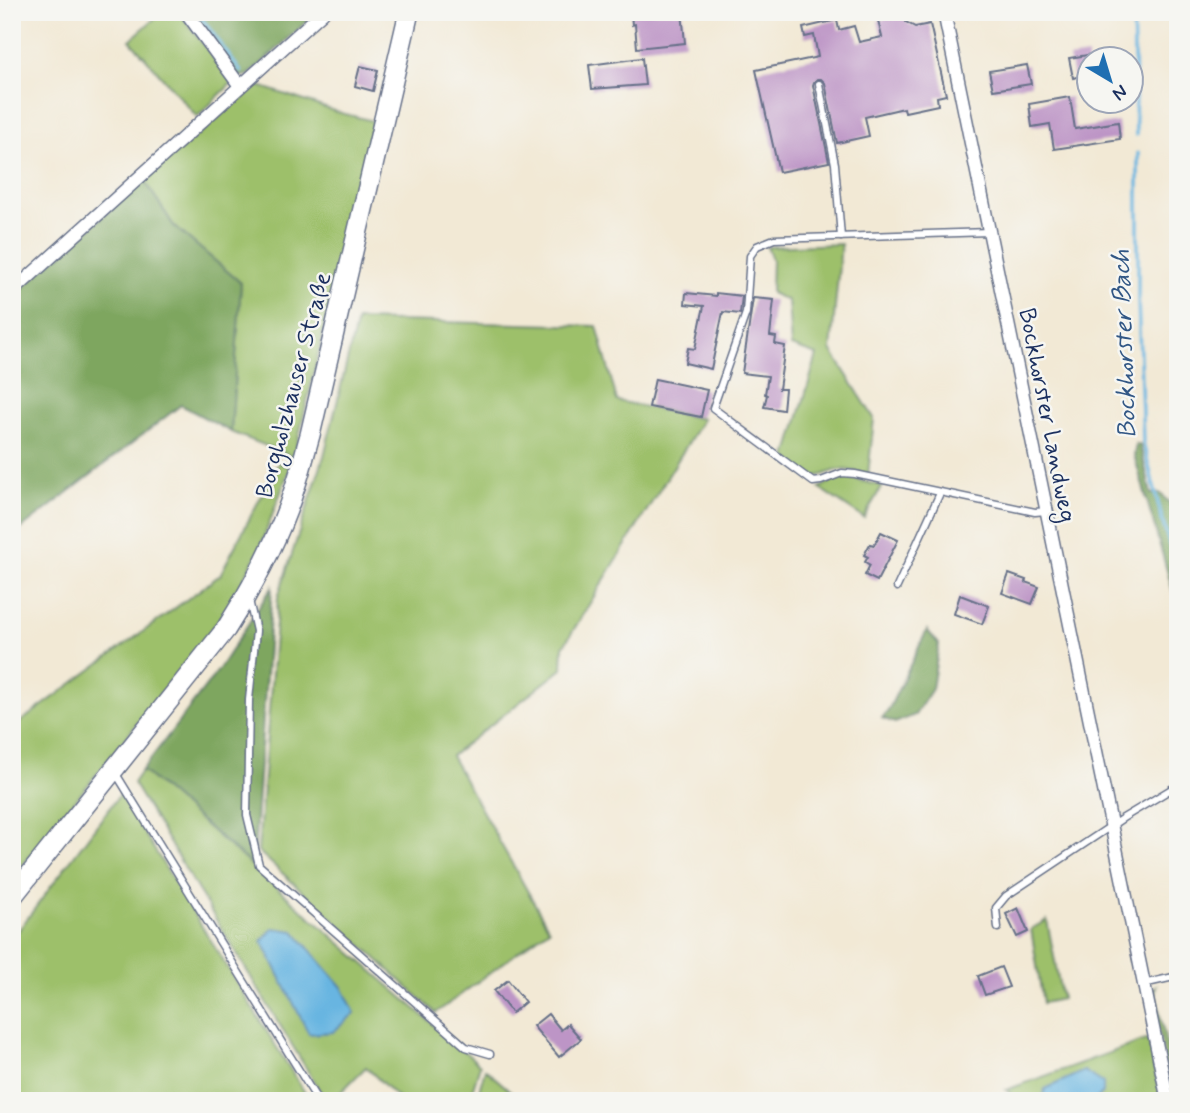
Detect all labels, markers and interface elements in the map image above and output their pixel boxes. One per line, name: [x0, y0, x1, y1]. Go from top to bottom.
north arrow: [1074, 46, 1144, 116]
text: N: [1107, 78, 1132, 106]
water label: Bockhorster Bach: [1105, 249, 1145, 439]
street label: Borgholzhauser Straße: [249, 269, 341, 502]
street label: Bockhorster Landweg: [1009, 305, 1083, 526]

